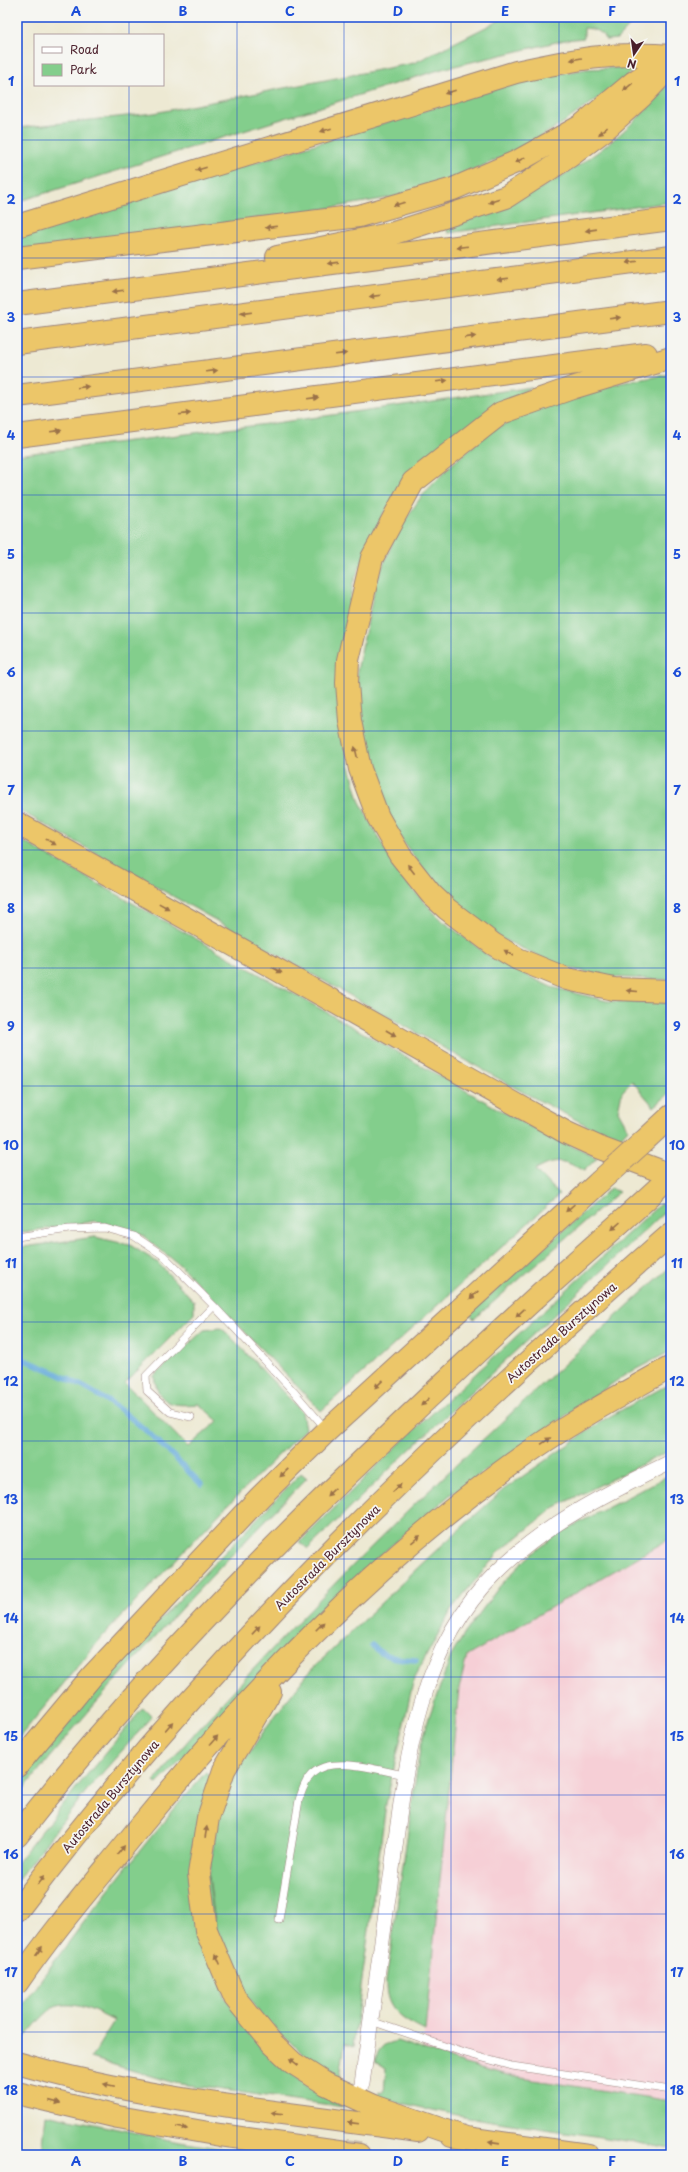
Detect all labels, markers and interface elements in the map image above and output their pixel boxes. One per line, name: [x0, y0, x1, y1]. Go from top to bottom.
text: A: [71, 1, 81, 20]
text: B: [179, 1, 188, 20]
text: C: [285, 1, 295, 20]
text: D: [393, 1, 403, 20]
text: E: [501, 1, 509, 20]
text: F: [608, 1, 616, 20]
legend: [34, 34, 164, 86]
north arrow: [614, 34, 654, 74]
text: Road: [70, 40, 99, 58]
text: N: [625, 55, 638, 73]
one-way arrow: [569, 56, 582, 62]
text: Park: [70, 60, 97, 78]
text: 1: [8, 71, 14, 90]
text: 1: [674, 71, 680, 90]
one-way arrow: [622, 83, 633, 92]
one-way arrow: [444, 89, 456, 95]
one-way arrow: [319, 127, 331, 133]
one-way arrow: [597, 127, 608, 136]
one-way arrow: [514, 156, 526, 163]
one-way arrow: [195, 166, 207, 172]
text: 2: [6, 189, 16, 208]
text: 2: [672, 189, 682, 208]
one-way arrow: [487, 198, 499, 204]
one-way arrow: [392, 201, 404, 207]
one-way arrow: [265, 223, 277, 230]
one-way arrow: [585, 227, 597, 233]
one-way arrow: [456, 243, 468, 250]
one-way arrow: [626, 259, 638, 266]
one-way arrow: [327, 260, 339, 266]
one-way arrow: [497, 276, 509, 282]
one-way arrow: [112, 288, 124, 294]
one-way arrow: [368, 293, 381, 299]
text: 3: [7, 307, 16, 326]
text: 3: [673, 307, 682, 326]
one-way arrow: [240, 310, 252, 316]
one-way arrow: [609, 315, 621, 321]
one-way arrow: [464, 334, 476, 340]
one-way arrow: [335, 351, 347, 357]
one-way arrow: [206, 368, 218, 374]
one-way arrow: [436, 378, 448, 384]
one-way arrow: [77, 384, 90, 390]
one-way arrow: [307, 395, 320, 401]
one-way arrow: [179, 411, 191, 418]
text: 4: [7, 425, 16, 444]
text: 4: [673, 425, 682, 444]
one-way arrow: [50, 428, 62, 434]
text: 5: [7, 544, 15, 563]
text: 5: [673, 544, 681, 563]
text: 6: [6, 662, 16, 681]
text: 6: [672, 662, 682, 681]
one-way arrow: [353, 746, 359, 759]
text: 7: [7, 780, 15, 799]
text: 7: [673, 780, 681, 799]
one-way arrow: [45, 838, 57, 845]
one-way arrow: [406, 864, 415, 875]
text: 8: [7, 898, 15, 917]
text: 8: [673, 898, 681, 917]
one-way arrow: [158, 902, 170, 909]
one-way arrow: [503, 950, 515, 957]
one-way arrow: [272, 966, 283, 973]
one-way arrow: [626, 987, 638, 994]
text: 9: [7, 1016, 15, 1035]
text: 9: [673, 1016, 681, 1035]
one-way arrow: [385, 1030, 397, 1037]
text: 10: [3, 1135, 19, 1154]
text: 10: [669, 1135, 685, 1154]
one-way arrow: [566, 1203, 575, 1212]
one-way arrow: [611, 1222, 621, 1231]
text: 11: [5, 1253, 17, 1272]
text: 11: [671, 1253, 683, 1272]
street label: Autostrada Bursztynowa: [502, 1277, 621, 1387]
one-way arrow: [469, 1290, 479, 1300]
one-way arrow: [515, 1308, 524, 1317]
text: 12: [3, 1371, 19, 1390]
text: 12: [669, 1371, 685, 1390]
one-way arrow: [374, 1379, 384, 1388]
one-way arrow: [420, 1398, 430, 1407]
one-way arrow: [540, 1437, 551, 1445]
one-way arrow: [279, 1468, 289, 1478]
one-way arrow: [392, 1483, 402, 1493]
one-way arrow: [326, 1487, 336, 1497]
text: 13: [4, 1489, 19, 1508]
text: 13: [670, 1489, 685, 1508]
street label: Autostrada Bursztynowa: [270, 1500, 384, 1614]
one-way arrow: [410, 1534, 421, 1543]
text: 14: [3, 1608, 19, 1627]
text: 14: [669, 1608, 685, 1627]
one-way arrow: [315, 1622, 325, 1631]
one-way arrow: [251, 1625, 261, 1635]
one-way arrow: [164, 1721, 173, 1731]
text: 15: [4, 1726, 18, 1745]
text: 15: [670, 1726, 684, 1745]
street label: Autostrada Bursztynowa: [57, 1735, 163, 1857]
one-way arrow: [210, 1735, 219, 1745]
one-way arrow: [203, 1826, 209, 1839]
text: 16: [3, 1844, 19, 1863]
text: 16: [669, 1844, 685, 1863]
one-way arrow: [117, 1845, 126, 1855]
one-way arrow: [36, 1874, 45, 1885]
one-way arrow: [35, 1945, 43, 1956]
one-way arrow: [215, 1953, 222, 1965]
text: 17: [4, 1962, 18, 1981]
text: 17: [670, 1962, 684, 1981]
one-way arrow: [288, 2058, 299, 2067]
text: 18: [4, 2080, 18, 2099]
text: 18: [670, 2080, 684, 2099]
one-way arrow: [103, 2081, 115, 2087]
one-way arrow: [49, 2099, 61, 2105]
one-way arrow: [271, 2110, 283, 2116]
one-way arrow: [347, 2119, 359, 2126]
one-way arrow: [176, 2125, 188, 2131]
one-way arrow: [488, 2139, 500, 2145]
text: A: [71, 2151, 81, 2170]
text: B: [179, 2151, 188, 2170]
text: C: [285, 2151, 295, 2170]
text: D: [393, 2151, 403, 2170]
text: E: [501, 2151, 509, 2170]
text: F: [608, 2151, 616, 2170]

